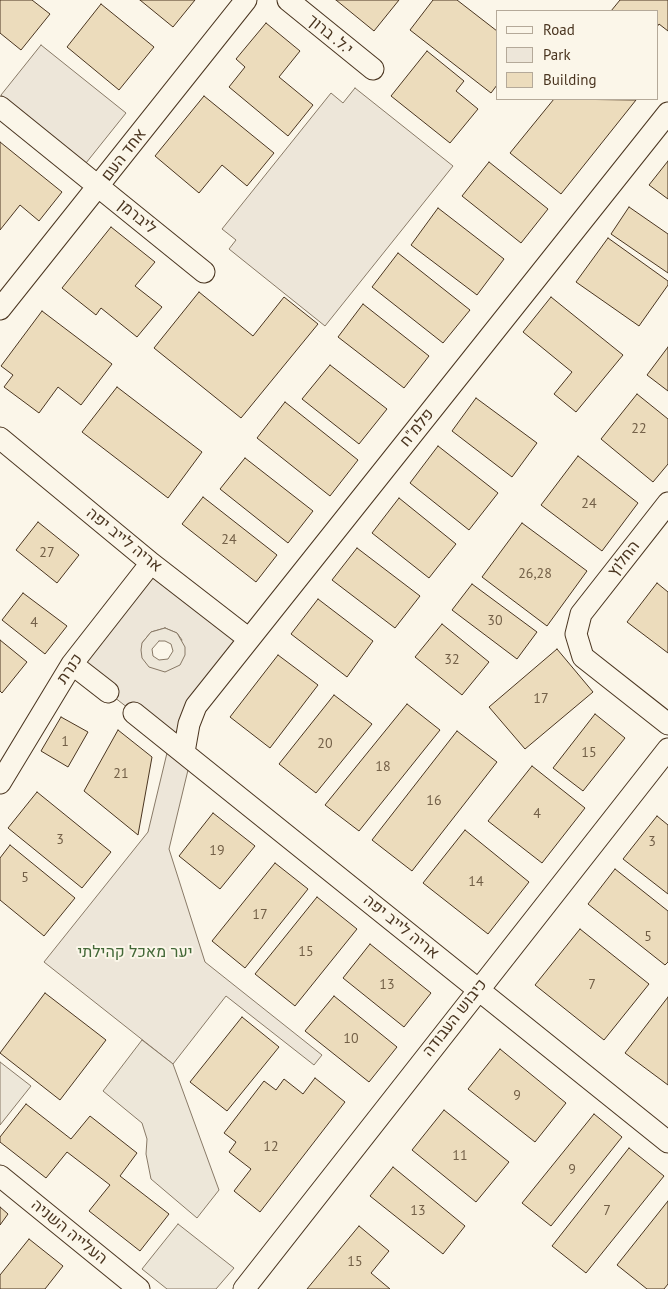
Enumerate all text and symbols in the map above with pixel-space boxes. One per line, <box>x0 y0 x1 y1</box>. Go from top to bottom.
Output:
legend <box>496 10 658 100</box>
street label: י.ל. ברוך <box>303 11 357 59</box>
text: Road <box>543 20 575 39</box>
text: Park <box>543 45 571 64</box>
text: Building <box>543 70 597 89</box>
street label: אחד העם <box>98 125 150 185</box>
street label: ליברמן <box>114 196 160 238</box>
street label: פלמ"ח <box>396 405 438 451</box>
house number: 22 <box>631 421 647 437</box>
house number: 24 <box>581 496 597 512</box>
street label: אריה לייב יפה <box>82 504 166 576</box>
house number: 24 <box>221 532 237 548</box>
street label: החלוץ <box>604 537 644 581</box>
house number: 27 <box>39 545 55 561</box>
house number: 26,28 <box>518 566 552 582</box>
house number: 30 <box>487 613 503 629</box>
house number: 4 <box>30 615 38 631</box>
street label: כנרת <box>53 650 87 688</box>
house number: 32 <box>444 652 460 668</box>
house number: 17 <box>533 691 549 707</box>
house number: 1 <box>61 734 69 750</box>
house number: 20 <box>317 736 333 752</box>
house number: 15 <box>581 745 597 761</box>
house number: 18 <box>375 759 391 775</box>
house number: 21 <box>113 766 129 782</box>
house number: 16 <box>426 793 442 809</box>
house number: 4 <box>533 806 541 822</box>
house number: 3 <box>56 832 64 848</box>
house number: 3 <box>648 834 656 850</box>
house number: 19 <box>209 843 225 859</box>
house number: 5 <box>21 870 29 886</box>
house number: 14 <box>468 874 484 890</box>
street label: אריה לייב יפה <box>359 891 443 963</box>
house number: 17 <box>252 907 268 923</box>
house number: 5 <box>644 929 652 945</box>
park label: יער מאכל קהילתי <box>78 942 192 962</box>
house number: 15 <box>298 944 314 960</box>
street label: כיבוש העבודה <box>419 975 491 1061</box>
house number: 13 <box>379 977 395 993</box>
house number: 7 <box>588 977 596 993</box>
house number: 10 <box>343 1031 359 1047</box>
house number: 9 <box>513 1088 521 1104</box>
house number: 12 <box>263 1139 279 1155</box>
house number: 11 <box>452 1148 468 1164</box>
house number: 9 <box>568 1162 576 1178</box>
street label: העלייה השניה <box>27 1195 111 1269</box>
house number: 13 <box>410 1203 426 1219</box>
house number: 7 <box>603 1203 611 1219</box>
house number: 15 <box>347 1254 363 1270</box>

